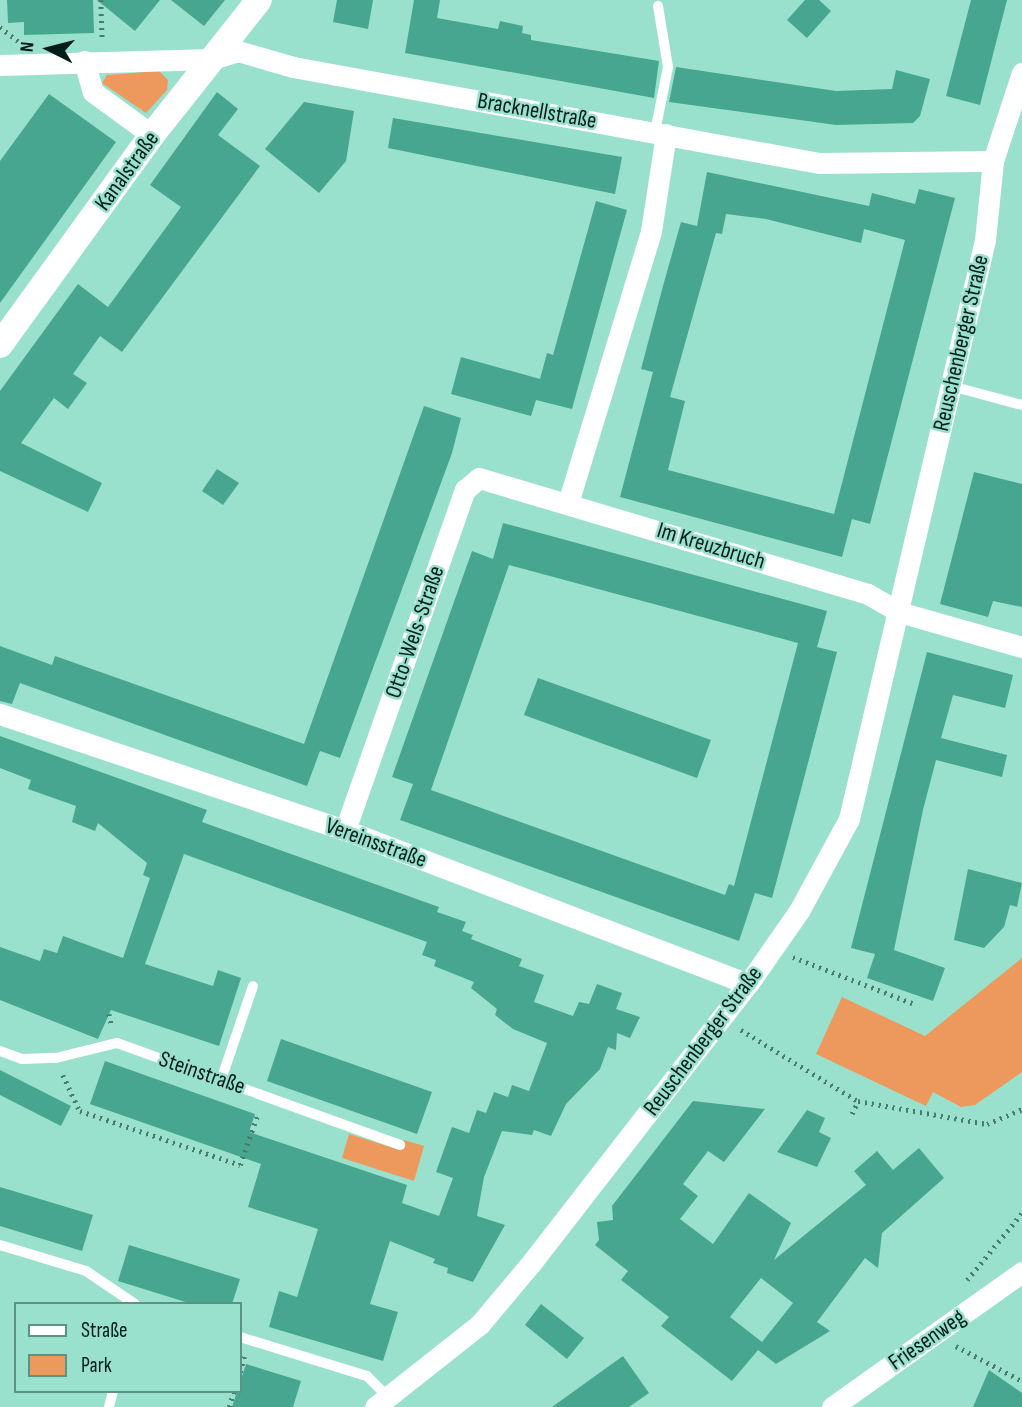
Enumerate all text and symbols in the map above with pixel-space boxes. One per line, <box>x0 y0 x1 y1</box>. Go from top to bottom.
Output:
north arrow <box>14 14 84 84</box>
text: N <box>16 41 40 53</box>
street label: Bracknellstraße <box>475 87 599 135</box>
street label: Kanalstraße <box>89 126 165 216</box>
street label: Reuschenberger Straße <box>927 252 995 434</box>
street label: Im Kreuzbruch <box>654 517 768 575</box>
street label: Otto-Wels-Straße <box>379 562 451 702</box>
street label: Vereinsstraße <box>322 812 430 874</box>
street label: Reuschenberger Straße <box>638 961 768 1121</box>
street label: Steinstraße <box>155 1045 249 1101</box>
legend <box>14 1302 242 1393</box>
street label: Friesenweg <box>883 1304 971 1376</box>
text: Straße <box>81 1318 127 1343</box>
text: Park <box>81 1353 112 1378</box>

